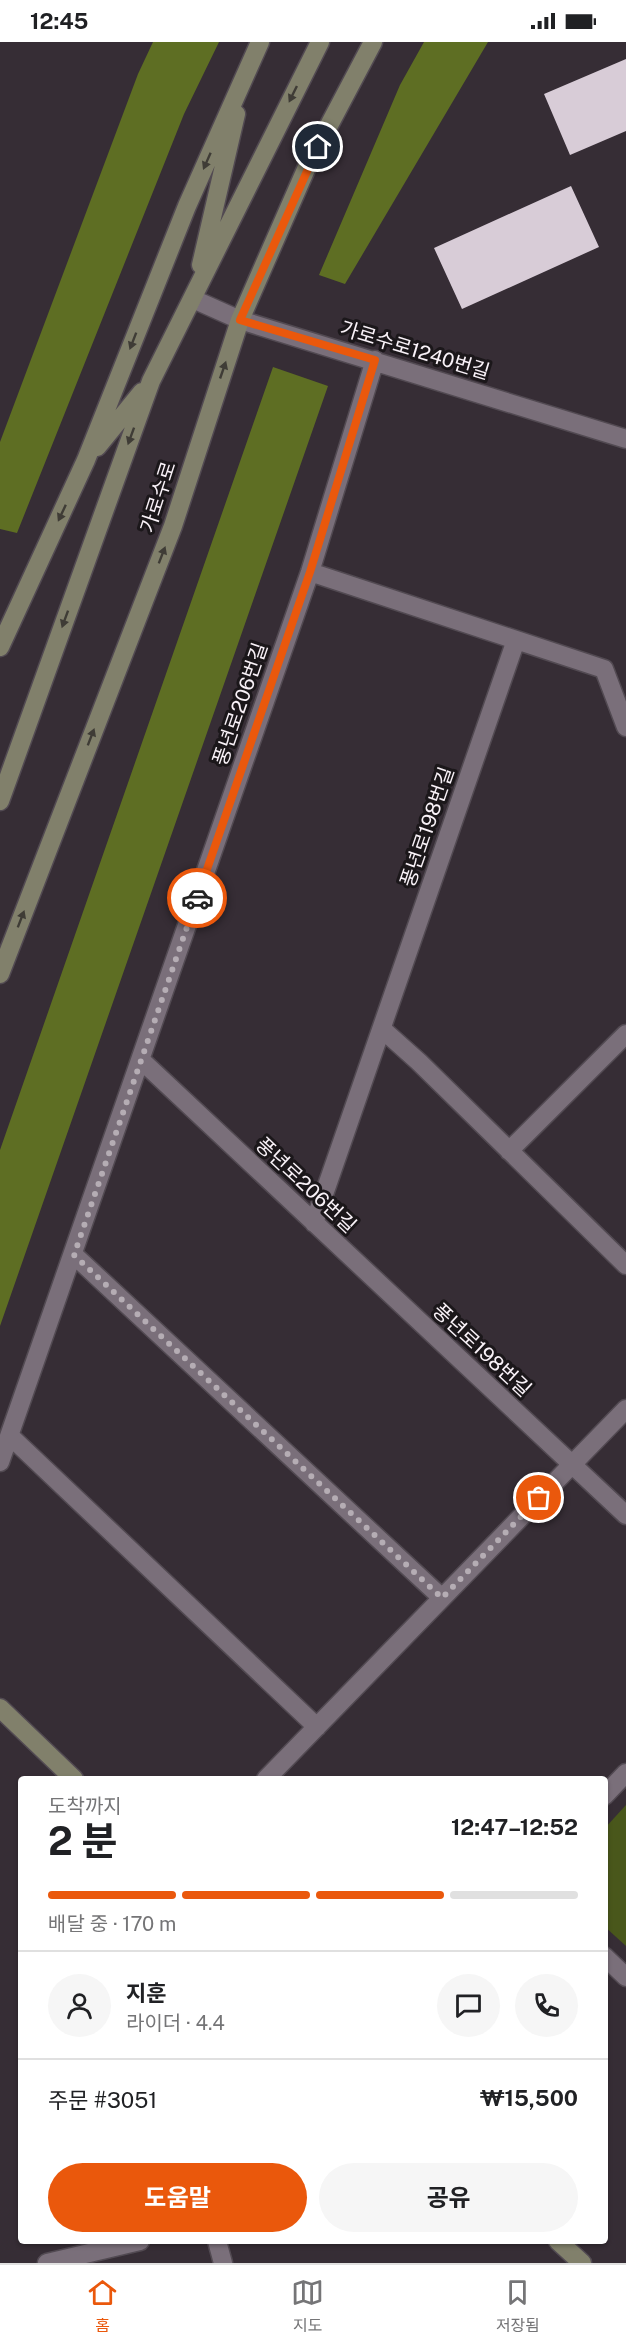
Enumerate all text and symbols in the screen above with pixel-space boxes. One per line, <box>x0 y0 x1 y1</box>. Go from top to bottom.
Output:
text: 12:45 <box>30 8 88 34</box>
one-way arrow <box>288 85 298 102</box>
pin <box>292 121 343 172</box>
icon: home <box>301 130 334 163</box>
one-way arrow <box>202 153 212 171</box>
street label: 가로수로1240번길 <box>337 316 493 384</box>
one-way arrow <box>127 333 137 351</box>
one-way arrow <box>219 361 228 379</box>
one-way arrow <box>126 427 136 445</box>
street label: 가로수로 <box>135 458 181 536</box>
one-way arrow <box>57 505 66 522</box>
one-way arrow <box>157 546 167 564</box>
one-way arrow <box>60 610 70 628</box>
street label: 풍년로206번길 <box>208 639 272 769</box>
one-way arrow <box>87 728 97 746</box>
street label: 풍년로198번길 <box>395 764 459 890</box>
courier <box>167 868 227 928</box>
icon: car <box>181 882 214 915</box>
one-way arrow <box>17 910 26 928</box>
street label: 풍년로206번길 <box>251 1132 361 1238</box>
street label: 풍년로198번길 <box>428 1298 536 1402</box>
pin <box>513 1472 564 1523</box>
icon: bag <box>522 1481 555 1514</box>
text: 도착까지 <box>48 1794 122 1818</box>
text: 12:47–12:52 <box>451 1814 578 1840</box>
text: 2 분 <box>48 1818 117 1864</box>
text: 배달 중 · 170 m <box>48 1912 176 1936</box>
button: person <box>48 1974 111 2037</box>
button: chat <box>437 1974 500 2037</box>
button: phone <box>515 1974 578 2037</box>
text: 지훈 <box>126 1980 166 2006</box>
text: 라이더 · 4.4 <box>126 2011 225 2035</box>
text: ₩15,500 <box>480 2085 578 2111</box>
text: 주문 #3051 <box>48 2087 157 2113</box>
button: 도움말 <box>48 2163 307 2232</box>
button: 공유 <box>319 2163 578 2232</box>
tab: 홈 <box>86 2276 119 2336</box>
tab: 지도 <box>291 2276 324 2336</box>
tab: 저장됨 <box>496 2276 540 2336</box>

